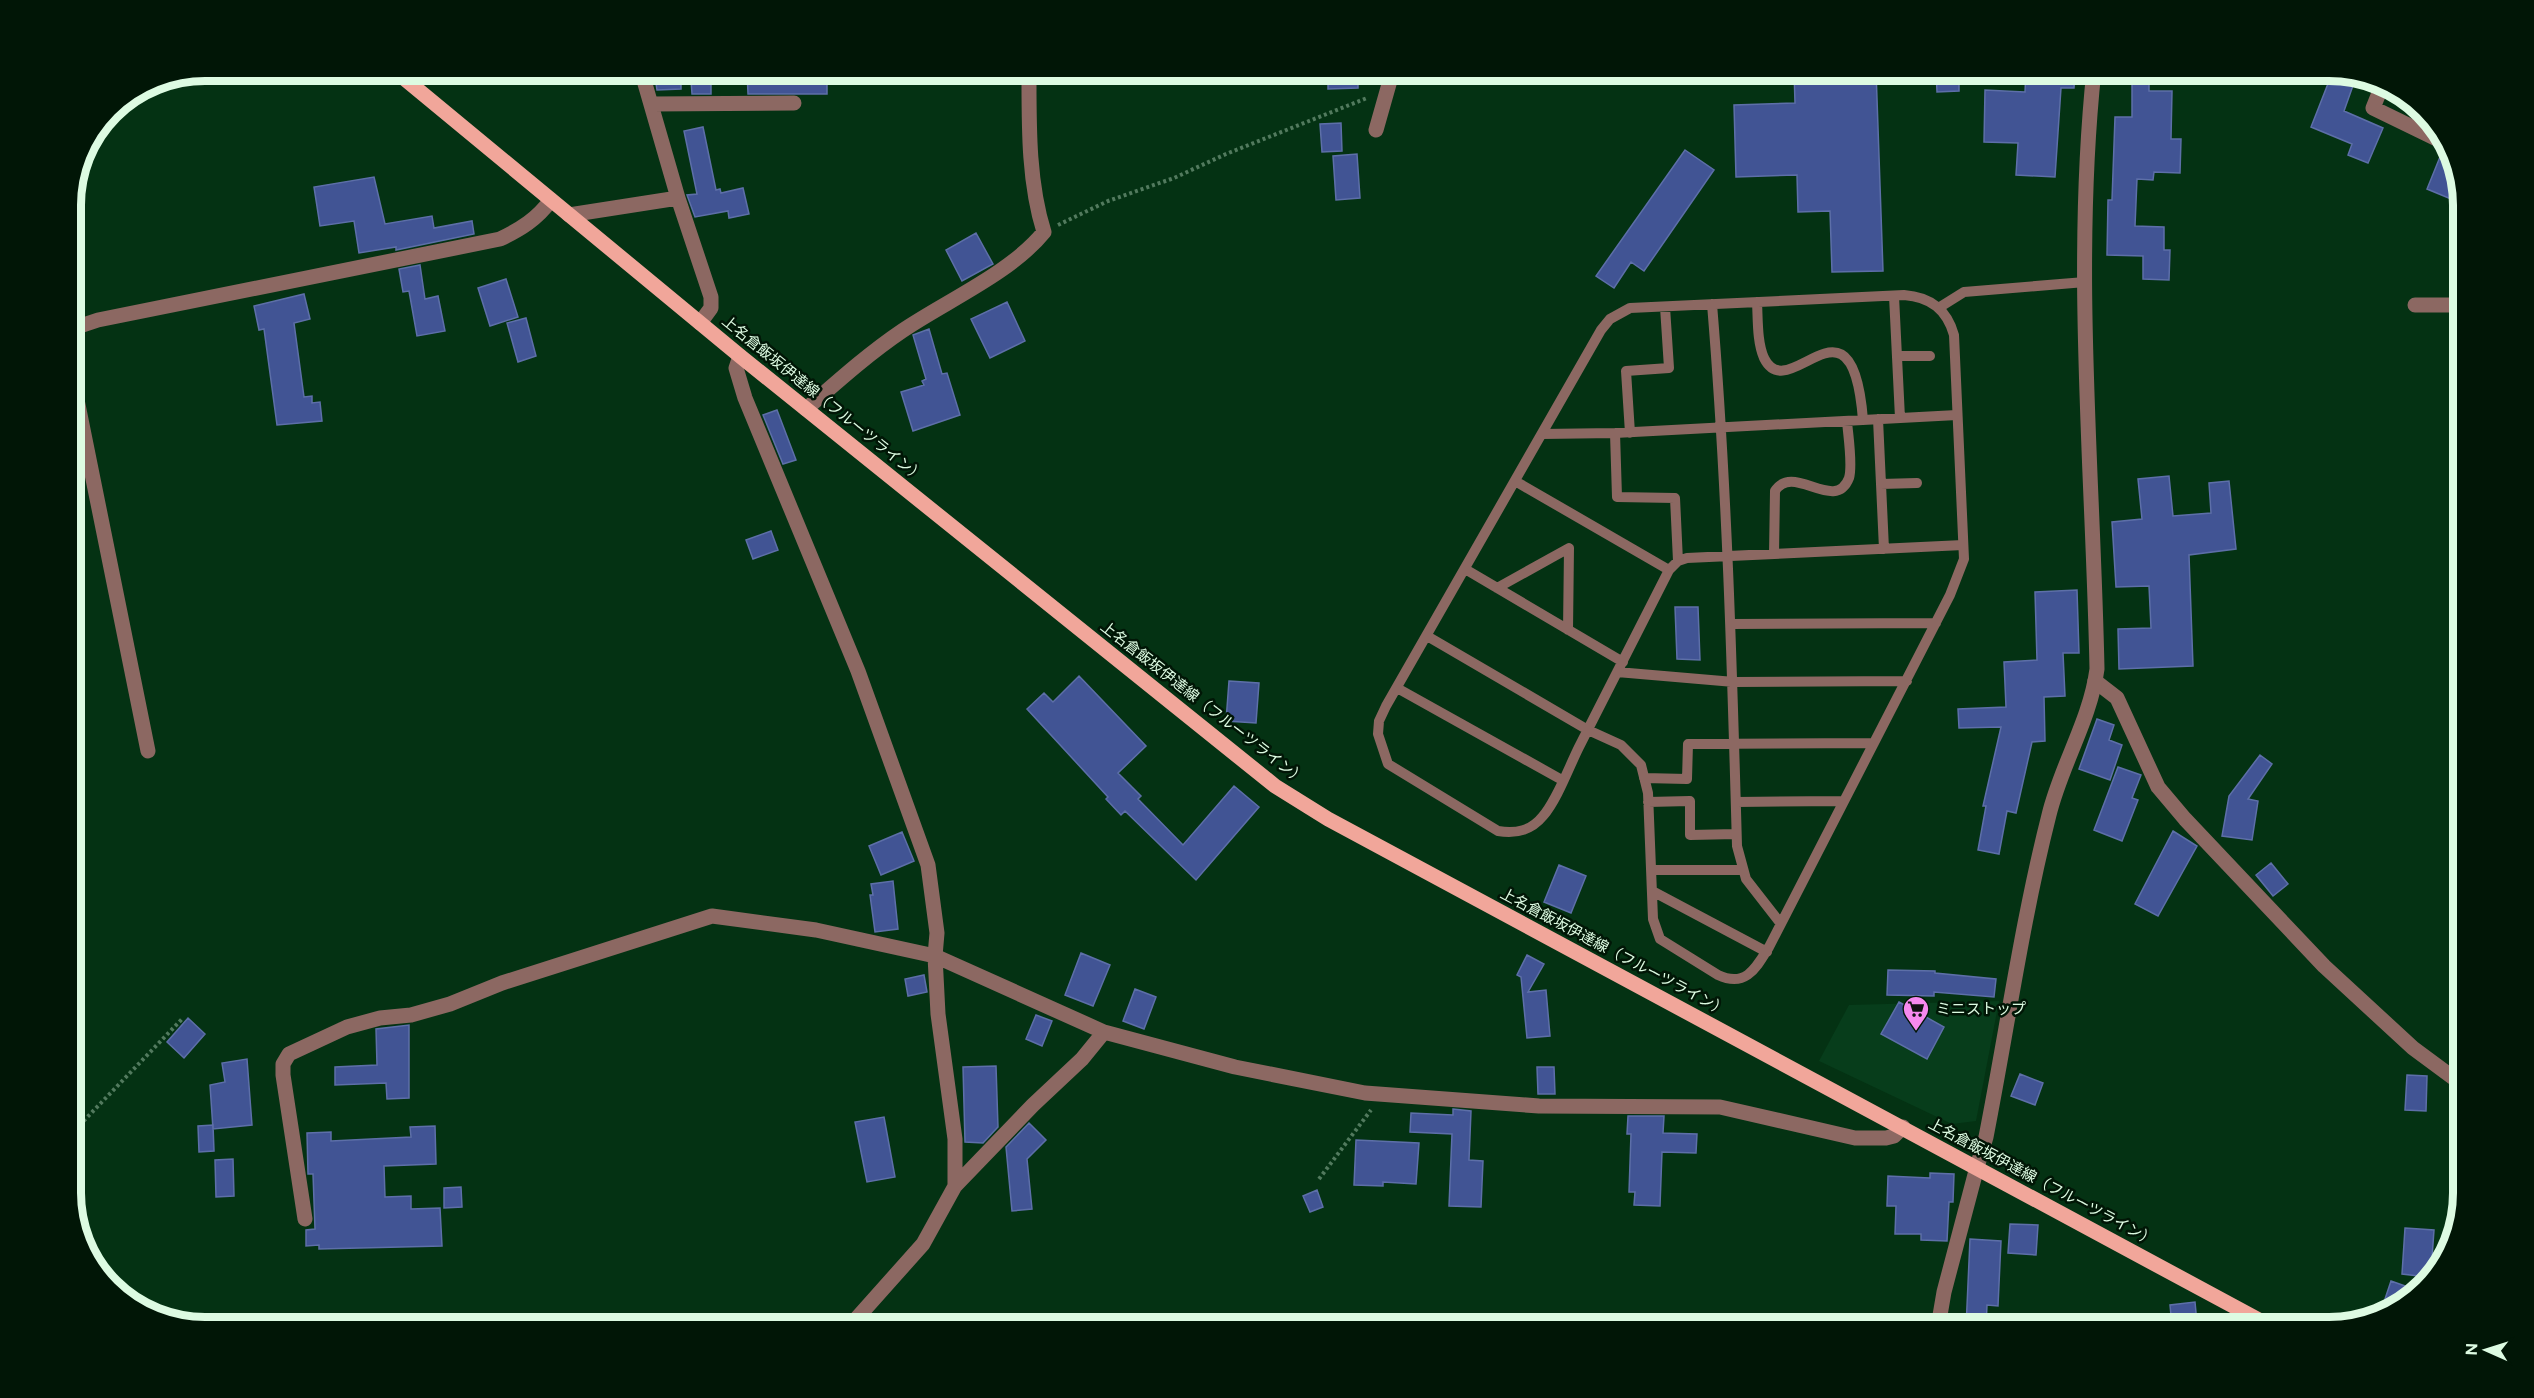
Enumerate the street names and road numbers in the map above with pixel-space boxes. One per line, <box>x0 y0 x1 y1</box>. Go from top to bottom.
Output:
street label: 上名倉飯坂伊達線（フルーツライン） <box>718 312 928 486</box>
street label: 上名倉飯坂伊達線（フルーツライン） <box>1097 618 1309 788</box>
street label: 上名倉飯坂伊達線（フルーツライン） <box>1497 884 1731 1020</box>
street label: 上名倉飯坂伊達線（フルーツライン） <box>1925 1114 2159 1250</box>

